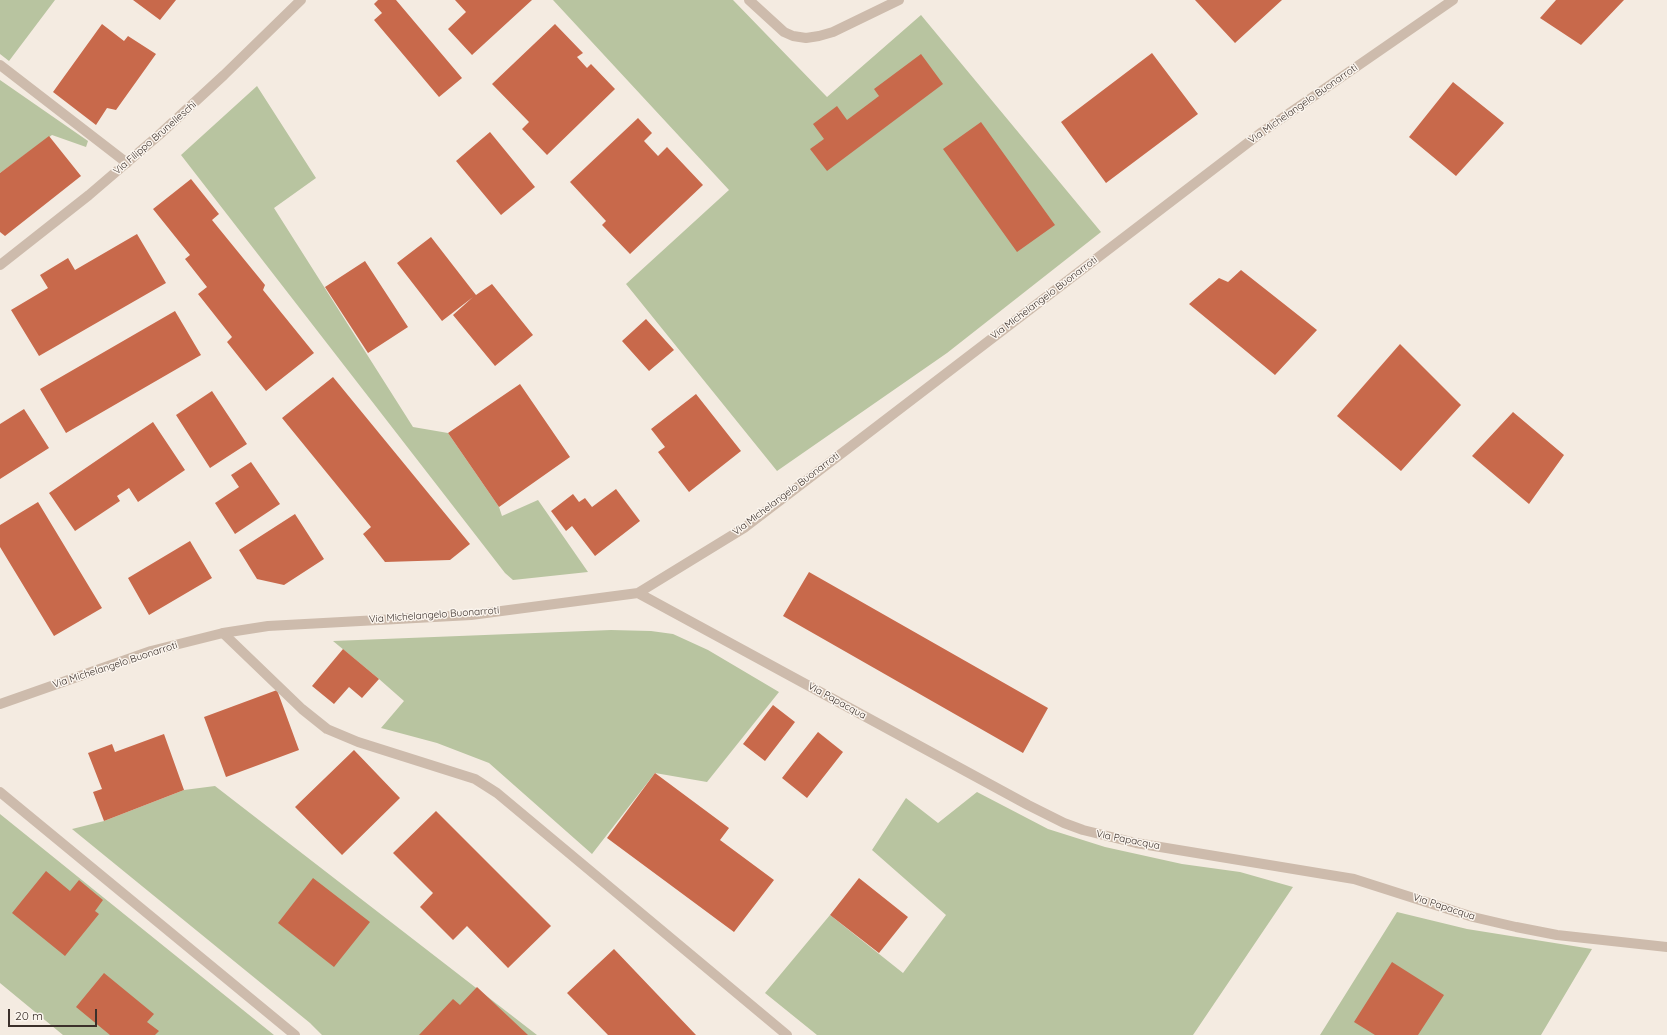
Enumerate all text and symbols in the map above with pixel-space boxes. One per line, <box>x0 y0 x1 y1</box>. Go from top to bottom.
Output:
street label: Via Michelangelo Buonarroti <box>1246 62 1360 146</box>
street label: Via Filippo Brunelleschi <box>111 99 199 177</box>
street label: Via Michelangelo Buonarroti <box>988 254 1100 342</box>
street label: Via Michelangelo Buonarroti <box>730 450 842 538</box>
street label: Via Michelangelo Buonarroti <box>369 604 499 626</box>
street label: Via Michelangelo Buonarroti <box>51 639 179 691</box>
street label: Via Papacqua <box>806 680 868 722</box>
street label: Via Papacqua <box>1095 828 1161 852</box>
street label: Via Papacqua <box>1411 891 1477 923</box>
scale bar <box>10 1001 99 1027</box>
text: 20 m <box>15 1008 43 1023</box>

